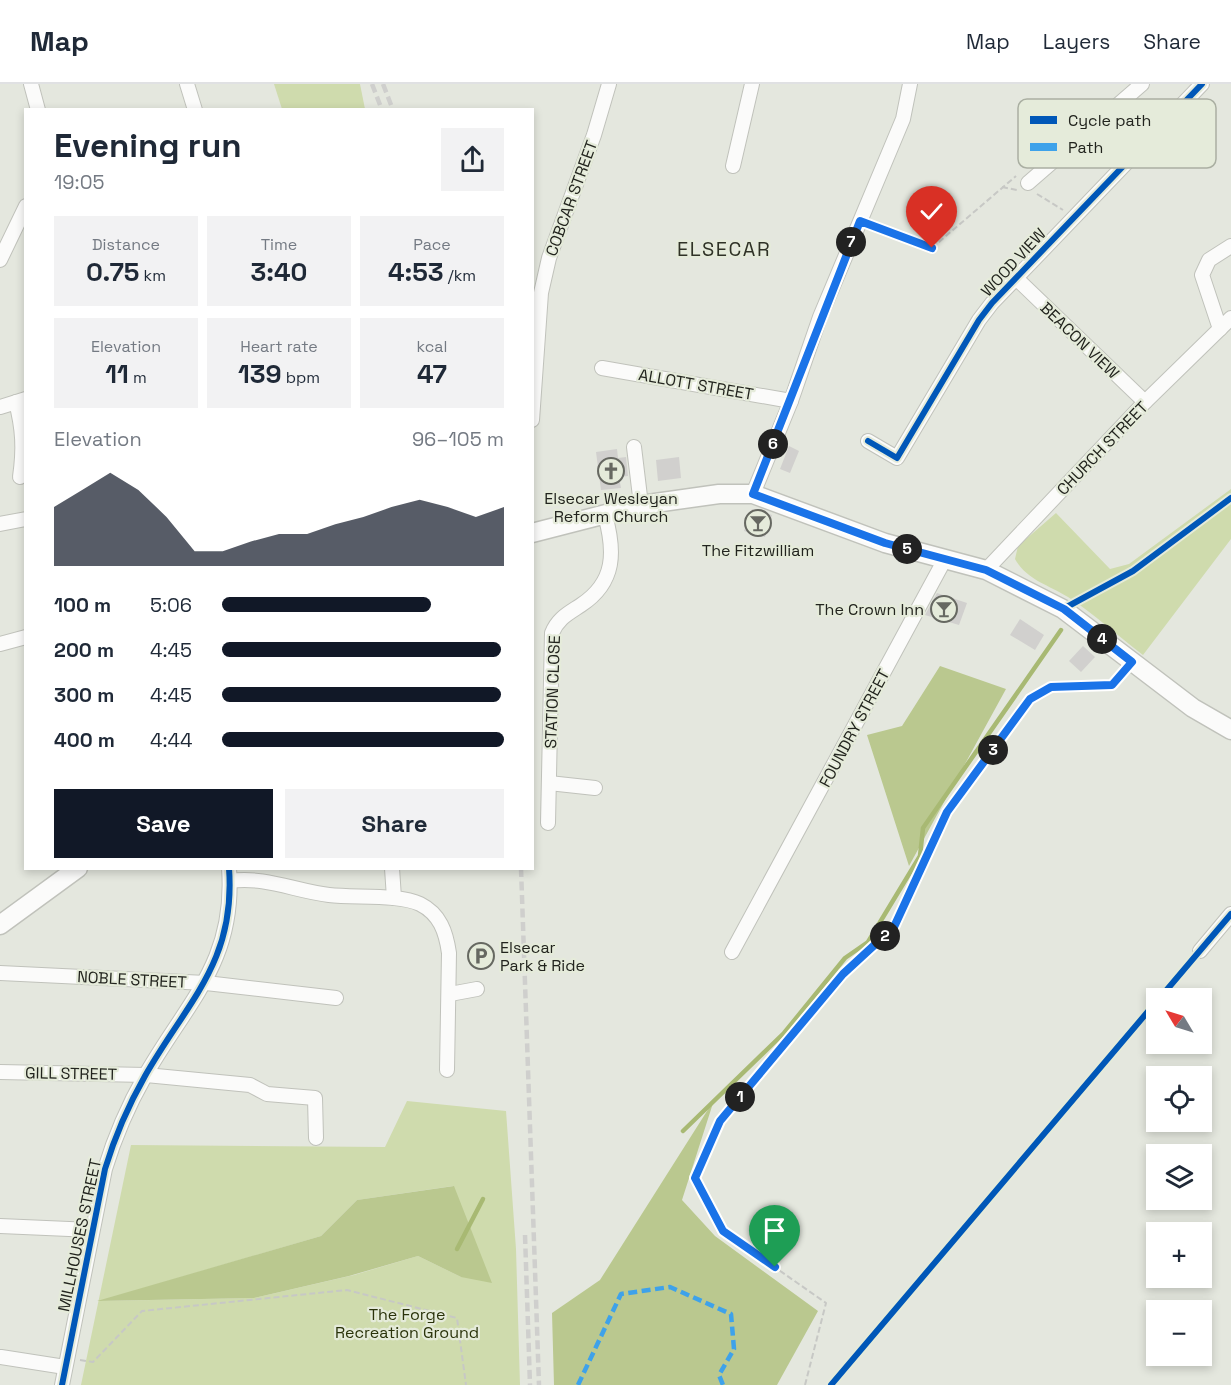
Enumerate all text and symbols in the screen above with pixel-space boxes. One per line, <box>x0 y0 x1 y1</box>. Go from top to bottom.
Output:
text: Map <box>30 23 89 59</box>
text: Map <box>966 28 1010 55</box>
text: Layers <box>1043 28 1110 55</box>
text: Share <box>1143 28 1201 55</box>
legend <box>1018 99 1216 168</box>
text: Cycle path <box>1068 110 1151 131</box>
text: Evening run <box>54 125 242 167</box>
button: share <box>441 128 504 191</box>
street label: COBCAR STREET <box>541 137 602 259</box>
text: Path <box>1068 137 1103 158</box>
text: 19:05 <box>54 169 104 195</box>
pin <box>906 186 957 248</box>
icon: check <box>915 195 948 228</box>
street label: WOOD VIEW <box>976 224 1050 301</box>
pin: 7 <box>836 227 866 257</box>
text: 7 <box>847 231 855 252</box>
text: Distance <box>92 234 160 255</box>
text: Time <box>261 234 297 255</box>
text: Pace <box>413 234 451 255</box>
district label: ELSECAR <box>677 236 771 262</box>
text: 0.75 <box>86 255 139 289</box>
text: 3:40 <box>251 255 307 289</box>
text: 4:53 <box>388 255 444 289</box>
text: km <box>139 265 166 286</box>
text: /km <box>444 265 476 286</box>
street label: BEACON VIEW <box>1036 297 1124 383</box>
text: Elevation <box>91 336 161 357</box>
text: Heart rate <box>240 336 318 357</box>
text: kcal <box>417 336 447 357</box>
text: 11 <box>105 357 129 391</box>
text: 139 <box>238 357 282 391</box>
text: 47 <box>417 357 447 391</box>
street label: ALLOTT STREET <box>637 364 755 405</box>
text: m <box>129 367 147 388</box>
text: bpm <box>282 367 320 388</box>
street label: CHURCH STREET <box>1052 397 1153 500</box>
text: Elevation <box>54 426 142 452</box>
text: 96–105 m <box>412 426 504 452</box>
pin: 6 <box>758 429 788 459</box>
text: 6 <box>768 433 778 454</box>
church icon: Elsecar Wesleyan Reform Church <box>596 456 626 486</box>
place label: Elsecar Wesleyan Reform Church <box>544 488 678 527</box>
bar icon: The Fitzwilliam <box>743 508 773 538</box>
pin: 5 <box>892 534 922 564</box>
text: 5 <box>902 538 912 559</box>
place label: The Fitzwilliam <box>702 540 814 561</box>
text: 100 m <box>54 592 111 618</box>
text: 5:06 <box>150 592 192 618</box>
bar icon: The Crown Inn <box>929 594 959 624</box>
place label: The Crown Inn <box>815 599 924 620</box>
pin: 4 <box>1087 624 1117 654</box>
text: 4 <box>1097 628 1107 649</box>
street label: STATION CLOSE <box>540 635 565 749</box>
text: 200 m <box>54 637 114 663</box>
text: 4:45 <box>150 637 192 663</box>
street label: FOUNDRY STREET <box>814 666 894 791</box>
text: 300 m <box>54 682 114 708</box>
text: 4:45 <box>150 682 192 708</box>
text: 400 m <box>54 727 115 753</box>
text: 4:44 <box>150 727 193 753</box>
pin: 3 <box>978 735 1008 765</box>
text: 3 <box>988 739 998 760</box>
button: Save <box>54 789 273 858</box>
button: Share <box>285 789 504 858</box>
pin: 2 <box>870 921 900 951</box>
text: 2 <box>880 925 890 946</box>
place label: Elsecar Park & Ride <box>500 937 585 976</box>
parking icon: Elsecar Park & Ride <box>466 941 496 971</box>
street label: NOBLE STREET <box>77 966 187 993</box>
north arrow <box>1146 988 1212 1054</box>
map controls <box>1146 988 1212 1366</box>
street label: GILL STREET <box>25 1062 117 1085</box>
button: locate <box>1146 1066 1212 1132</box>
pin: 1 <box>725 1082 755 1112</box>
text: 1 <box>736 1086 744 1107</box>
button: layers <box>1146 1144 1212 1210</box>
street label: MILLHOUSES STREET <box>53 1157 106 1314</box>
pin <box>749 1205 800 1267</box>
icon: arrive <box>758 1214 791 1247</box>
button: + <box>1146 1222 1212 1288</box>
button: − <box>1146 1300 1212 1366</box>
park label: The Forge Recreation Ground <box>335 1304 479 1343</box>

